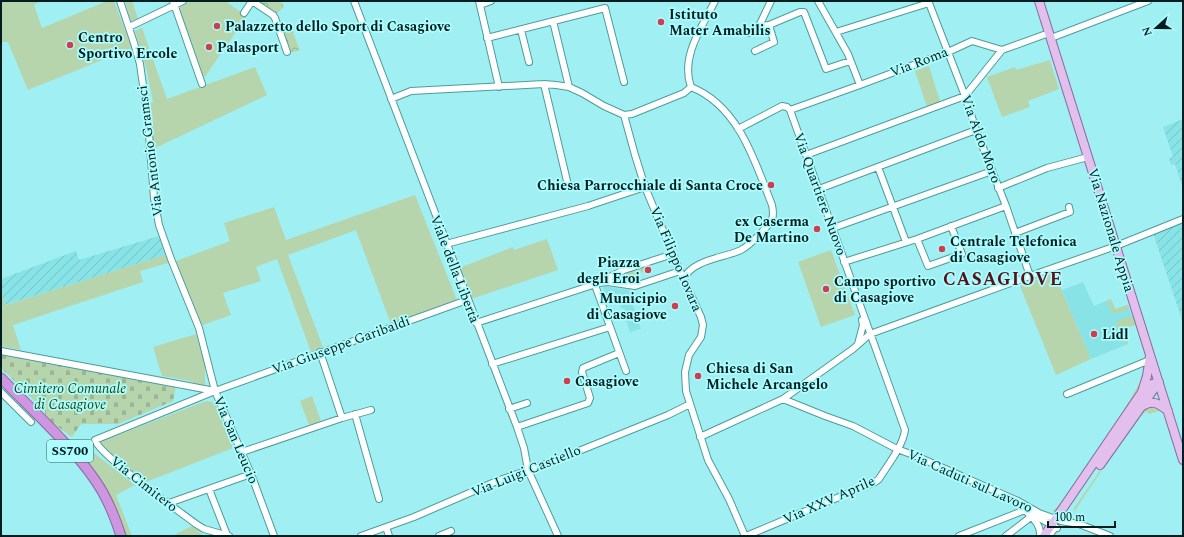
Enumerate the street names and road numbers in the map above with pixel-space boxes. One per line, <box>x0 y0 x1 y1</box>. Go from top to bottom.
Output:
street label: Via Roma <box>887 41 951 83</box>
street label: Via Antonio Gramsci <box>132 84 168 218</box>
street label: Via Aldo Moro <box>955 92 1007 186</box>
street label: Via Quartiere Nuovo <box>788 130 852 258</box>
street label: Via Nazionale Appia <box>1082 166 1140 295</box>
street label: Via Filippo Iovara <box>644 203 708 315</box>
street label: Viale della Libertà <box>425 212 485 326</box>
street label: Via Giuseppe Garibaldi <box>269 310 413 380</box>
street label: Via San Leucio <box>208 393 264 487</box>
street label: Via Luigi Castiello <box>468 439 584 503</box>
road number: SS700 <box>47 440 93 462</box>
street label: Via Caduti sul Lavoro <box>904 444 1036 518</box>
street label: Via Cimitero <box>106 451 182 517</box>
street label: Via XXV Aprile <box>780 470 878 530</box>

